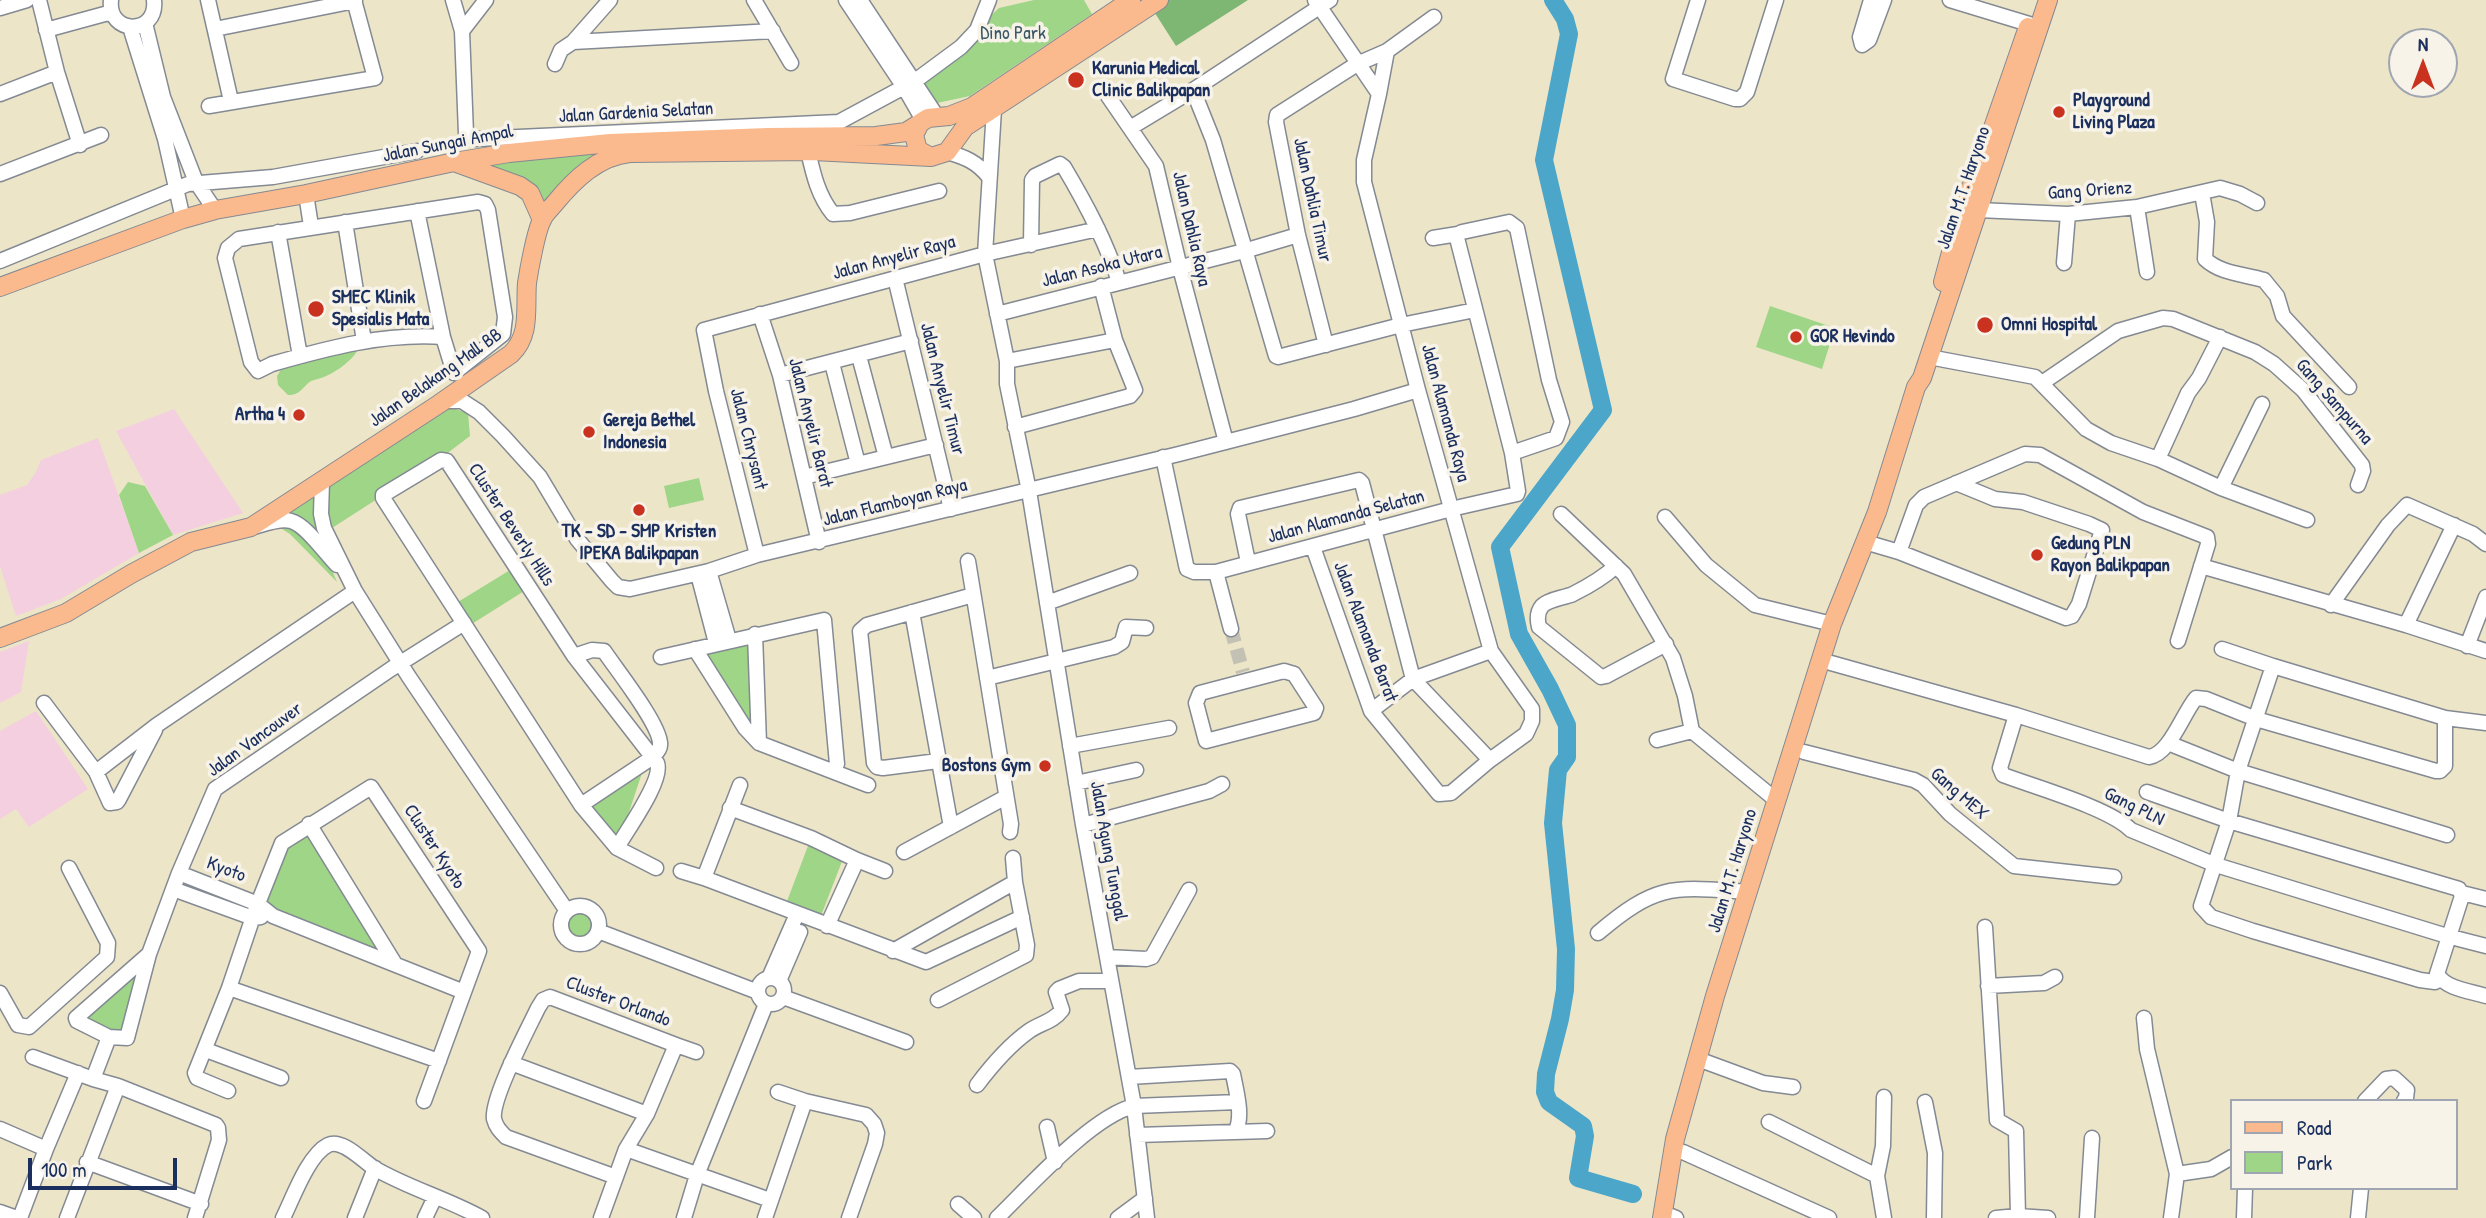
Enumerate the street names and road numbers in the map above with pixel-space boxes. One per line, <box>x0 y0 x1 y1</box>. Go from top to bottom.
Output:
street label: Jalan Gardenia Selatan <box>558 98 714 128</box>
street label: Jalan Sungai Ampal <box>381 120 515 168</box>
street label: Jalan M.T. Haryono <box>1932 124 1996 252</box>
street label: Jalan Dahlia Timur <box>1288 136 1336 264</box>
street label: Jalan Dahlia Raya <box>1167 169 1215 289</box>
street label: Gang Orienz <box>2047 177 2133 205</box>
street label: Jalan Anyelir Raya <box>830 231 958 285</box>
street label: Jalan Asoka Utara <box>1040 241 1164 293</box>
street label: Jalan Anyelir Timur <box>915 321 969 457</box>
street label: Jalan Belakang Mall BB <box>365 324 507 432</box>
street label: Jalan Alamanda Raya <box>1416 342 1474 484</box>
street label: Gang Sampurna <box>2291 354 2377 450</box>
street label: Jalan Anyelir Barat <box>783 356 837 490</box>
street label: Jalan Chrysant <box>724 386 772 492</box>
street label: Cluster Beverly Hills <box>463 459 559 591</box>
street label: Jalan Flamboyan Raya <box>820 474 970 532</box>
street label: Jalan Alamanda Selatan <box>1265 485 1427 549</box>
street label: Jalan Alamanda Barat <box>1328 559 1402 705</box>
street label: Jalan Vancouver <box>203 698 307 782</box>
street label: Gang MEX <box>1925 763 1993 825</box>
street label: Jalan Agung Tunggal <box>1085 780 1131 922</box>
street label: Gang PLN <box>2100 783 2168 831</box>
street label: Cluster Kyoto <box>398 801 470 893</box>
street label: Jalan M.T. Haryono <box>1703 806 1763 936</box>
street label: Kyoto <box>203 852 249 888</box>
street label: Cluster Orlando <box>562 972 674 1032</box>

